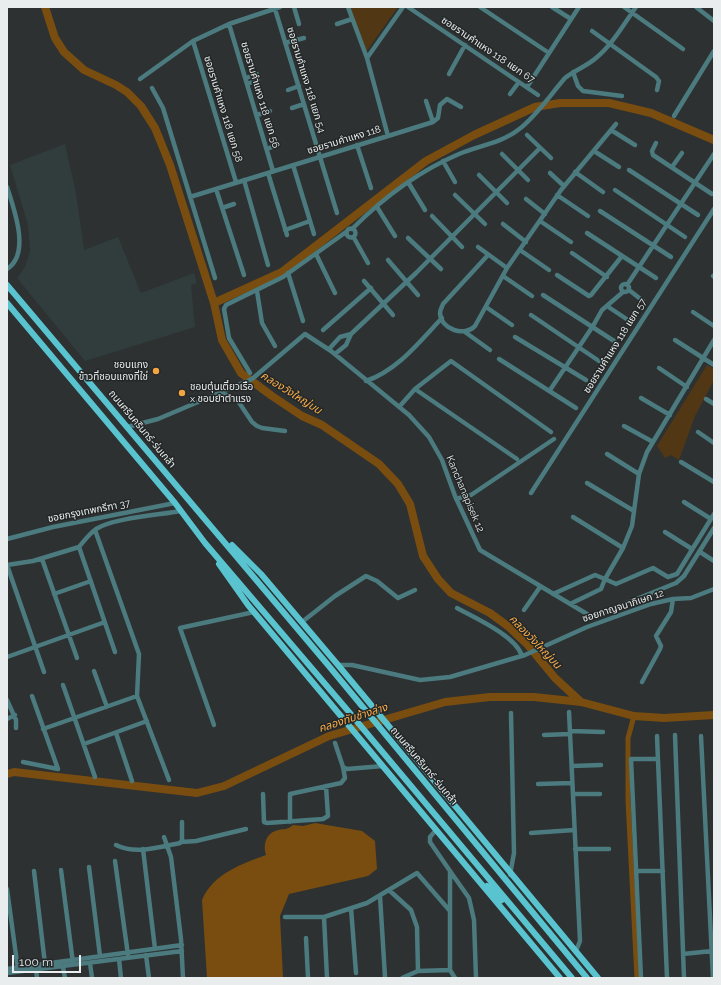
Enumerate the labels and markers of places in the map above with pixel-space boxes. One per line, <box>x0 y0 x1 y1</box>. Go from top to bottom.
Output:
place label: ชอบแกง ข้าวที่ชอบแกงที่ใช่ <box>79 359 148 382</box>
marker: ชอบแกง ข้าวที่ชอบแกงที่ใช่ <box>151 366 161 376</box>
place label: ชอบตุ๋นเตี๋ยวเรือ x ชอบยำตำแรง <box>190 381 253 404</box>
marker: ชอบตุ๋นเตี๋ยวเรือ x ชอบยำตำแรง <box>177 388 187 398</box>

